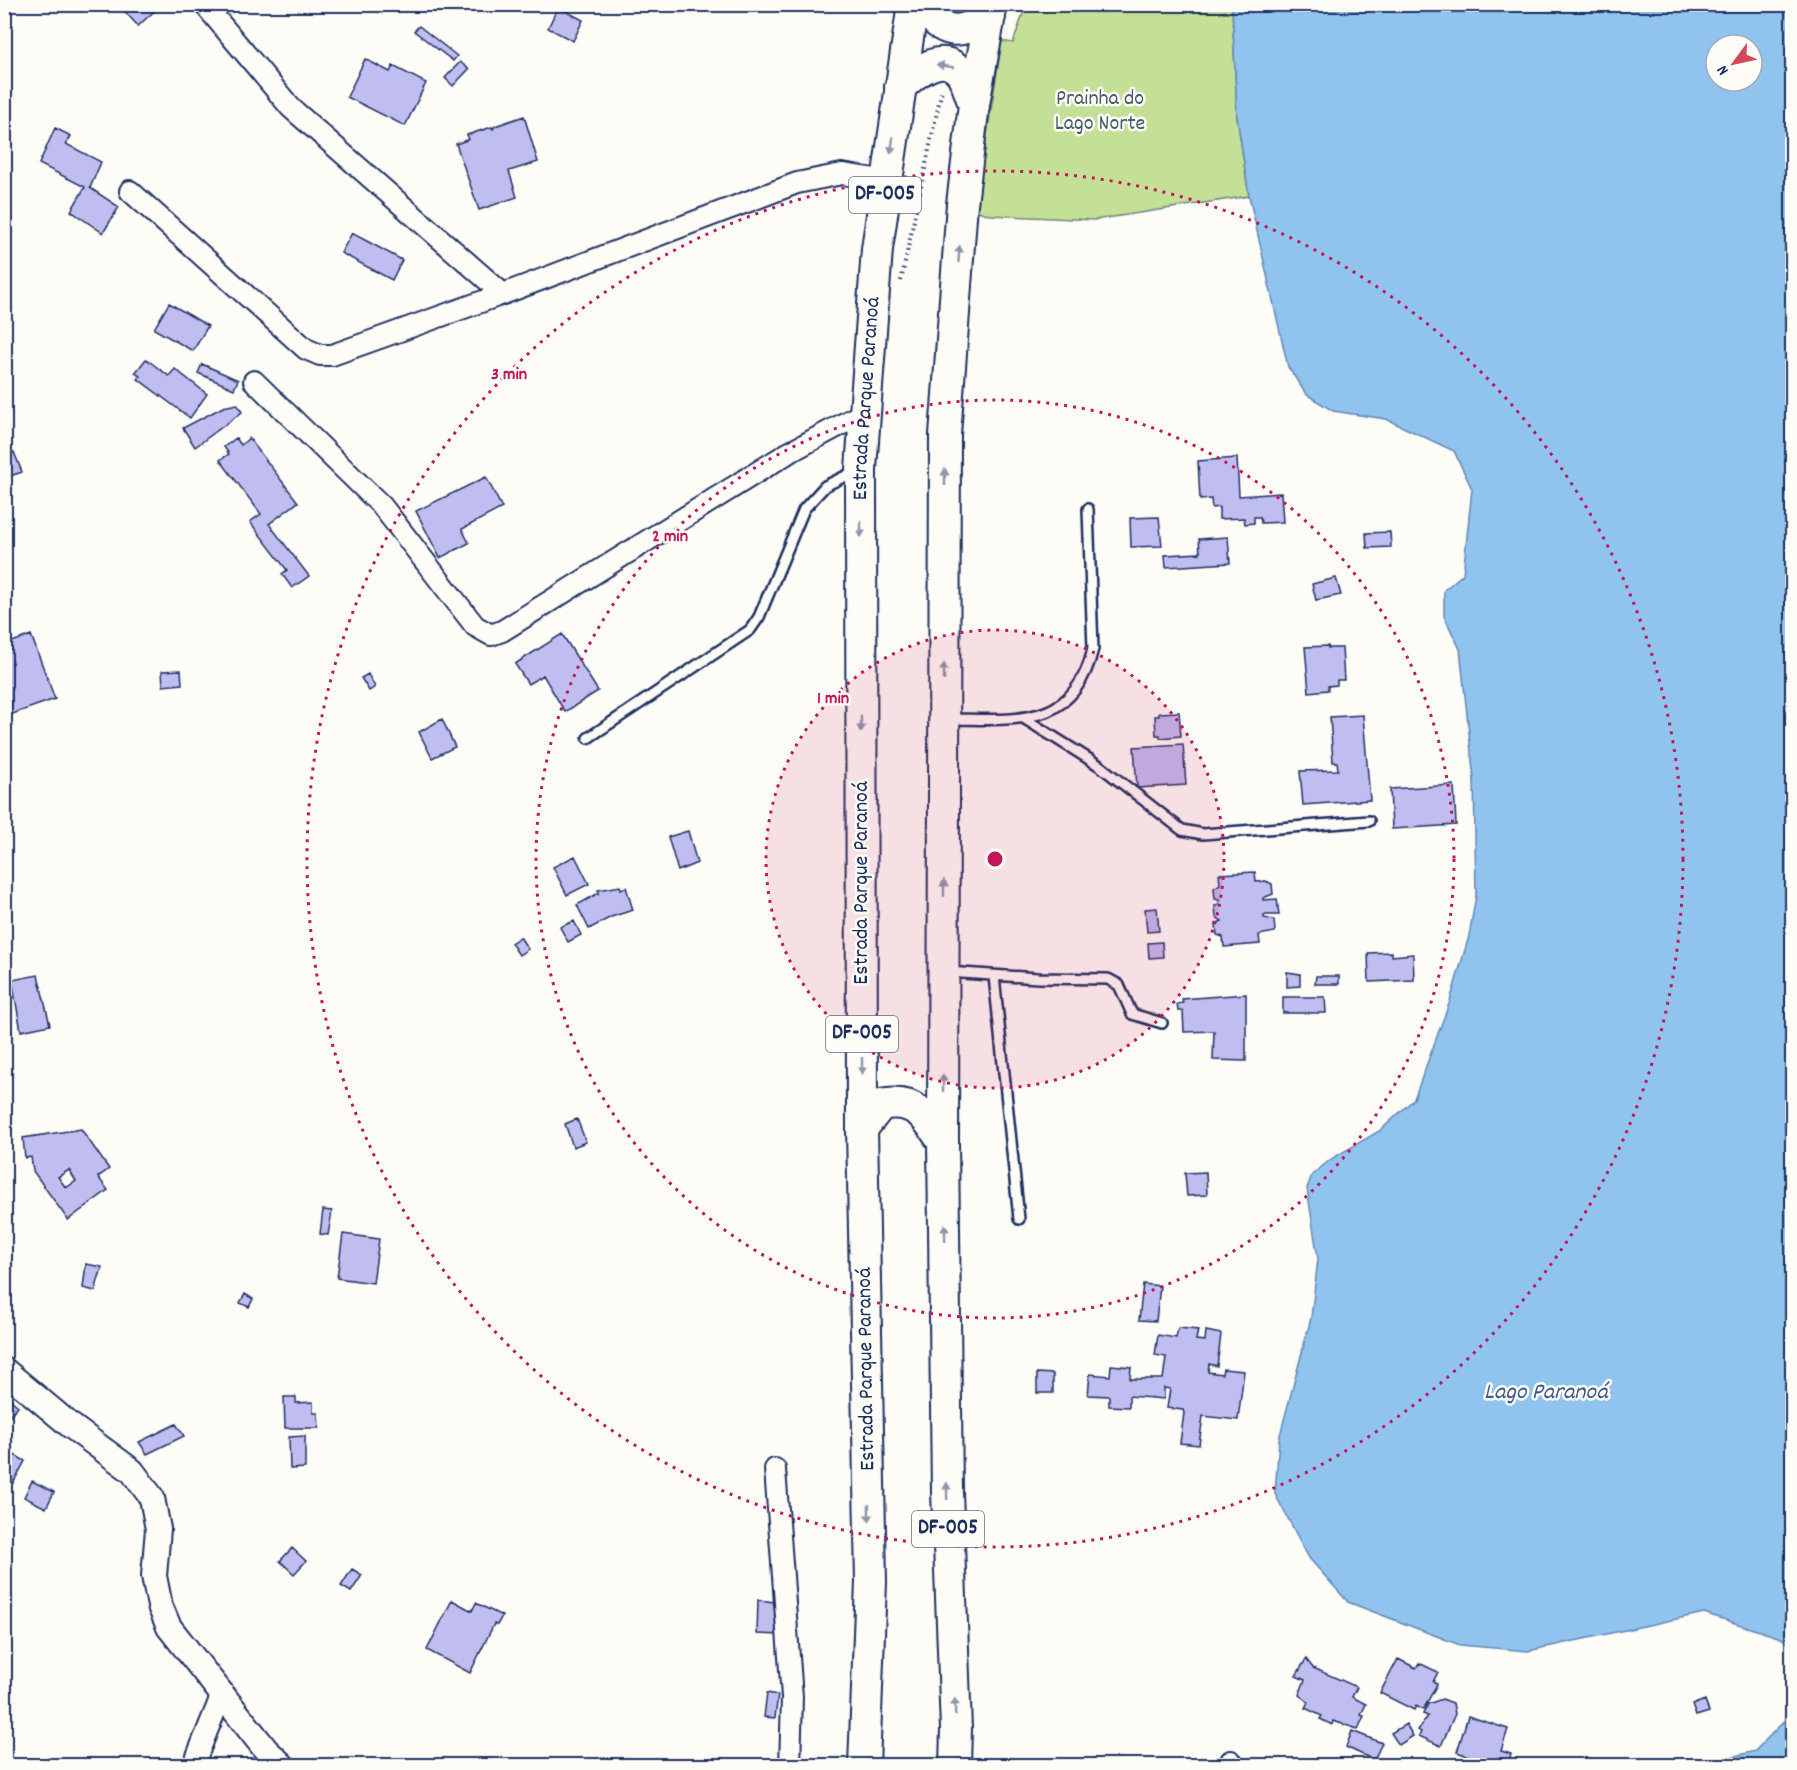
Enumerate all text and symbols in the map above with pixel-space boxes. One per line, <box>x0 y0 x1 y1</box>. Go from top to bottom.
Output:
north arrow <box>1704 33 1764 93</box>
text: N <box>1712 60 1735 79</box>
one-way arrow <box>935 61 954 70</box>
park label: Prainha do Lago Norte <box>1055 84 1145 140</box>
one-way arrow <box>888 136 897 155</box>
road number: DF-005 <box>849 177 921 213</box>
one-way arrow <box>954 244 963 263</box>
street label: Estrada Parque Paranoá <box>845 296 889 500</box>
text: 3 min <box>491 363 527 388</box>
one-way arrow <box>940 468 950 487</box>
one-way arrow <box>856 519 866 538</box>
text: 2 min <box>652 525 688 550</box>
one-way arrow <box>939 663 949 682</box>
text: 1 min <box>817 687 849 712</box>
one-way arrow <box>856 714 866 733</box>
street label: Estrada Parque Paranoá <box>847 781 878 985</box>
centre of rings <box>985 849 1005 869</box>
one-way arrow <box>939 879 949 898</box>
road number: DF-005 <box>826 1016 898 1052</box>
one-way arrow <box>857 1056 867 1075</box>
one-way arrow <box>938 1074 948 1093</box>
one-way arrow <box>940 1223 950 1242</box>
street label: Estrada Parque Paranoá <box>850 1267 884 1471</box>
water label: Lago Paranoá <box>1484 1376 1610 1410</box>
one-way arrow <box>942 1482 952 1501</box>
one-way arrow <box>865 1503 874 1522</box>
road number: DF-005 <box>912 1511 984 1547</box>
one-way arrow <box>951 1698 960 1717</box>

